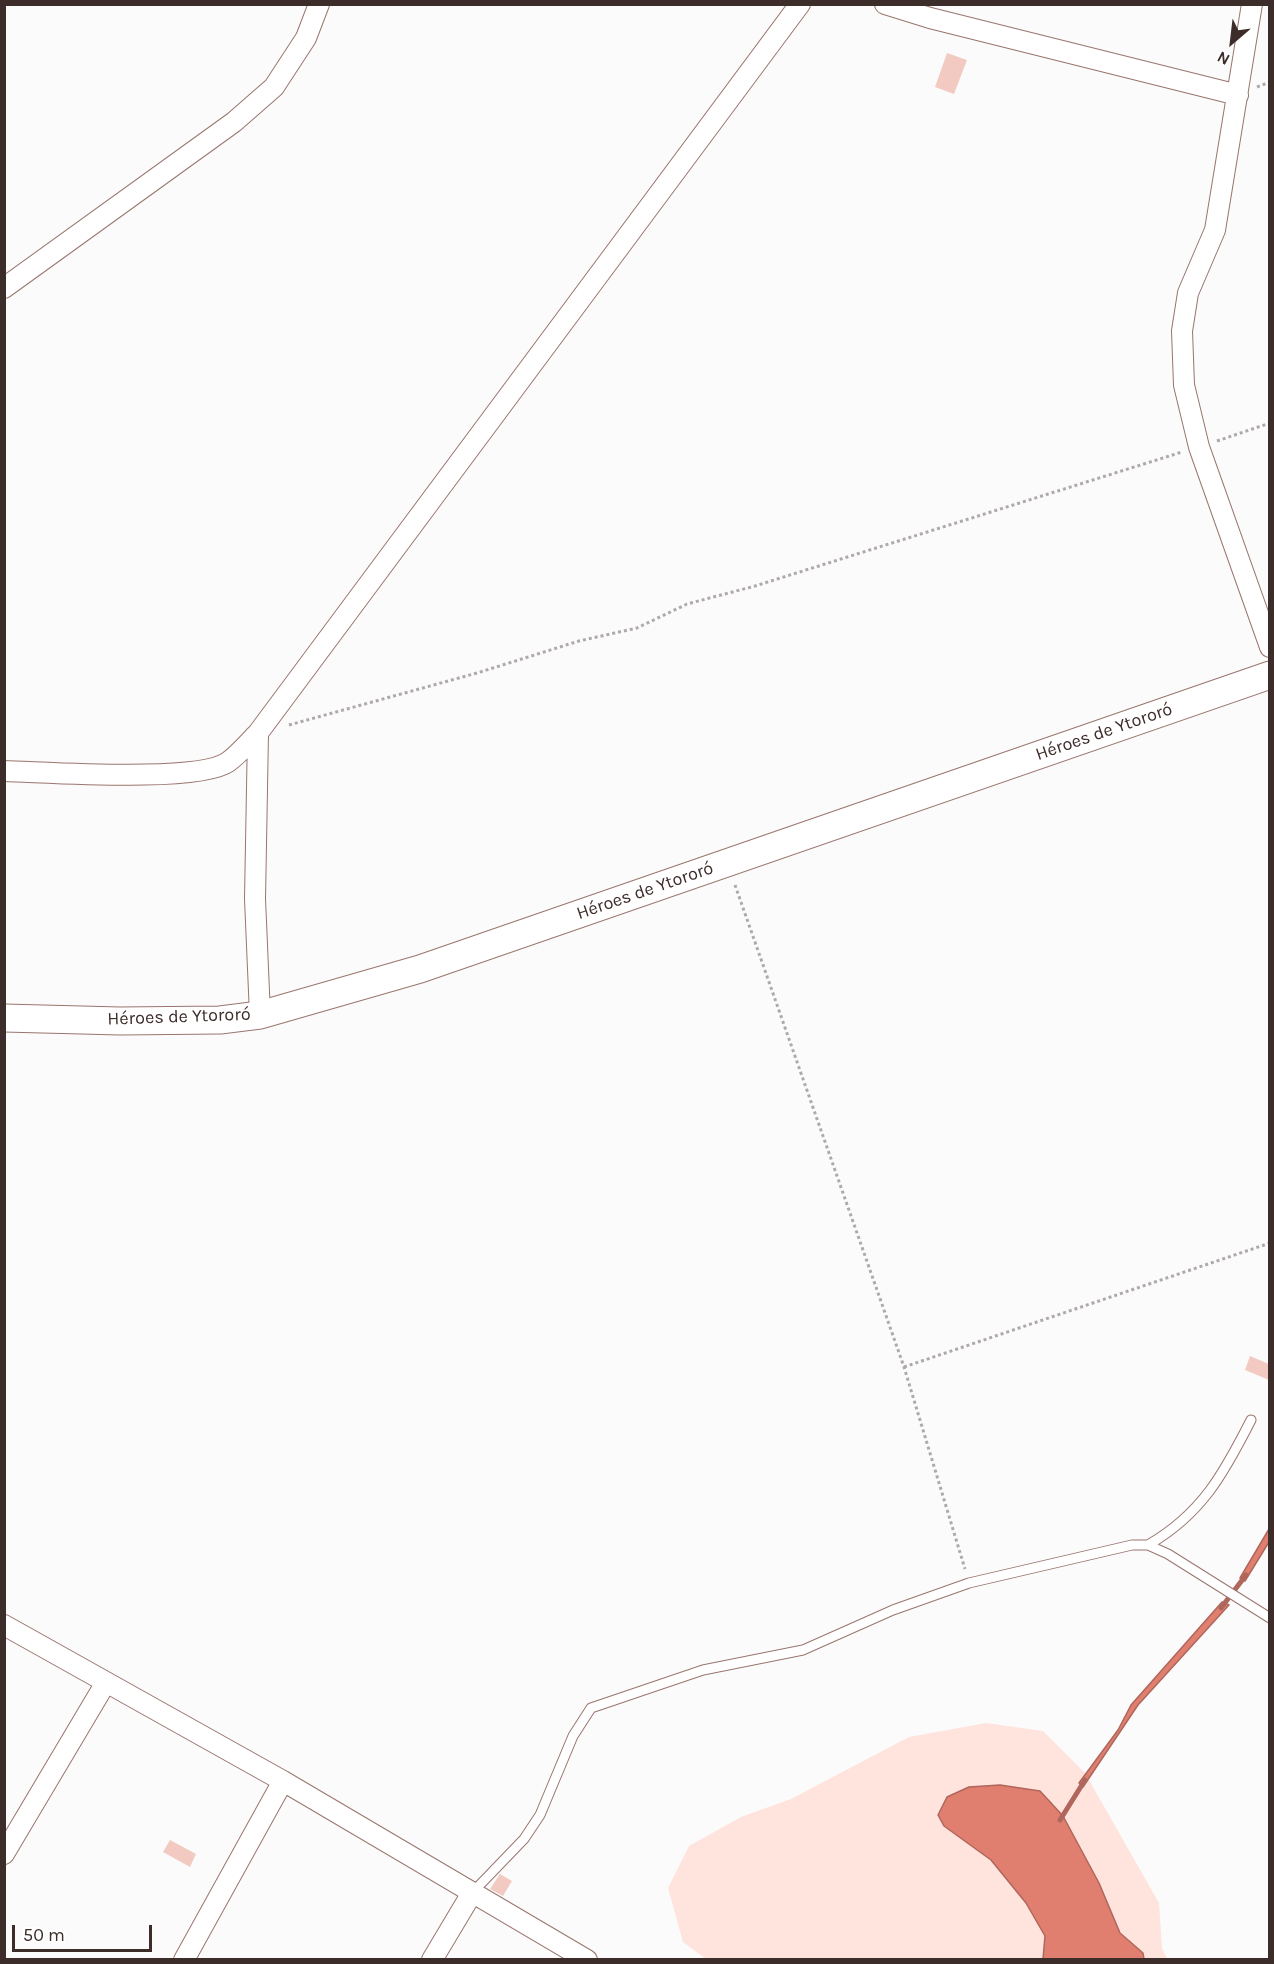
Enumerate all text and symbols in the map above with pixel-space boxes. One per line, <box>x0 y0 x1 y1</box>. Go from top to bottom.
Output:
north arrow <box>1202 12 1262 72</box>
text: N <box>1214 47 1233 69</box>
street label: Héroes de Ytororó <box>1033 698 1175 766</box>
street label: Héroes de Ytororó <box>574 857 716 925</box>
street label: Héroes de Ytororó <box>107 1004 251 1030</box>
scale bar <box>15 1913 154 1951</box>
text: 50 m <box>23 1924 65 1946</box>

